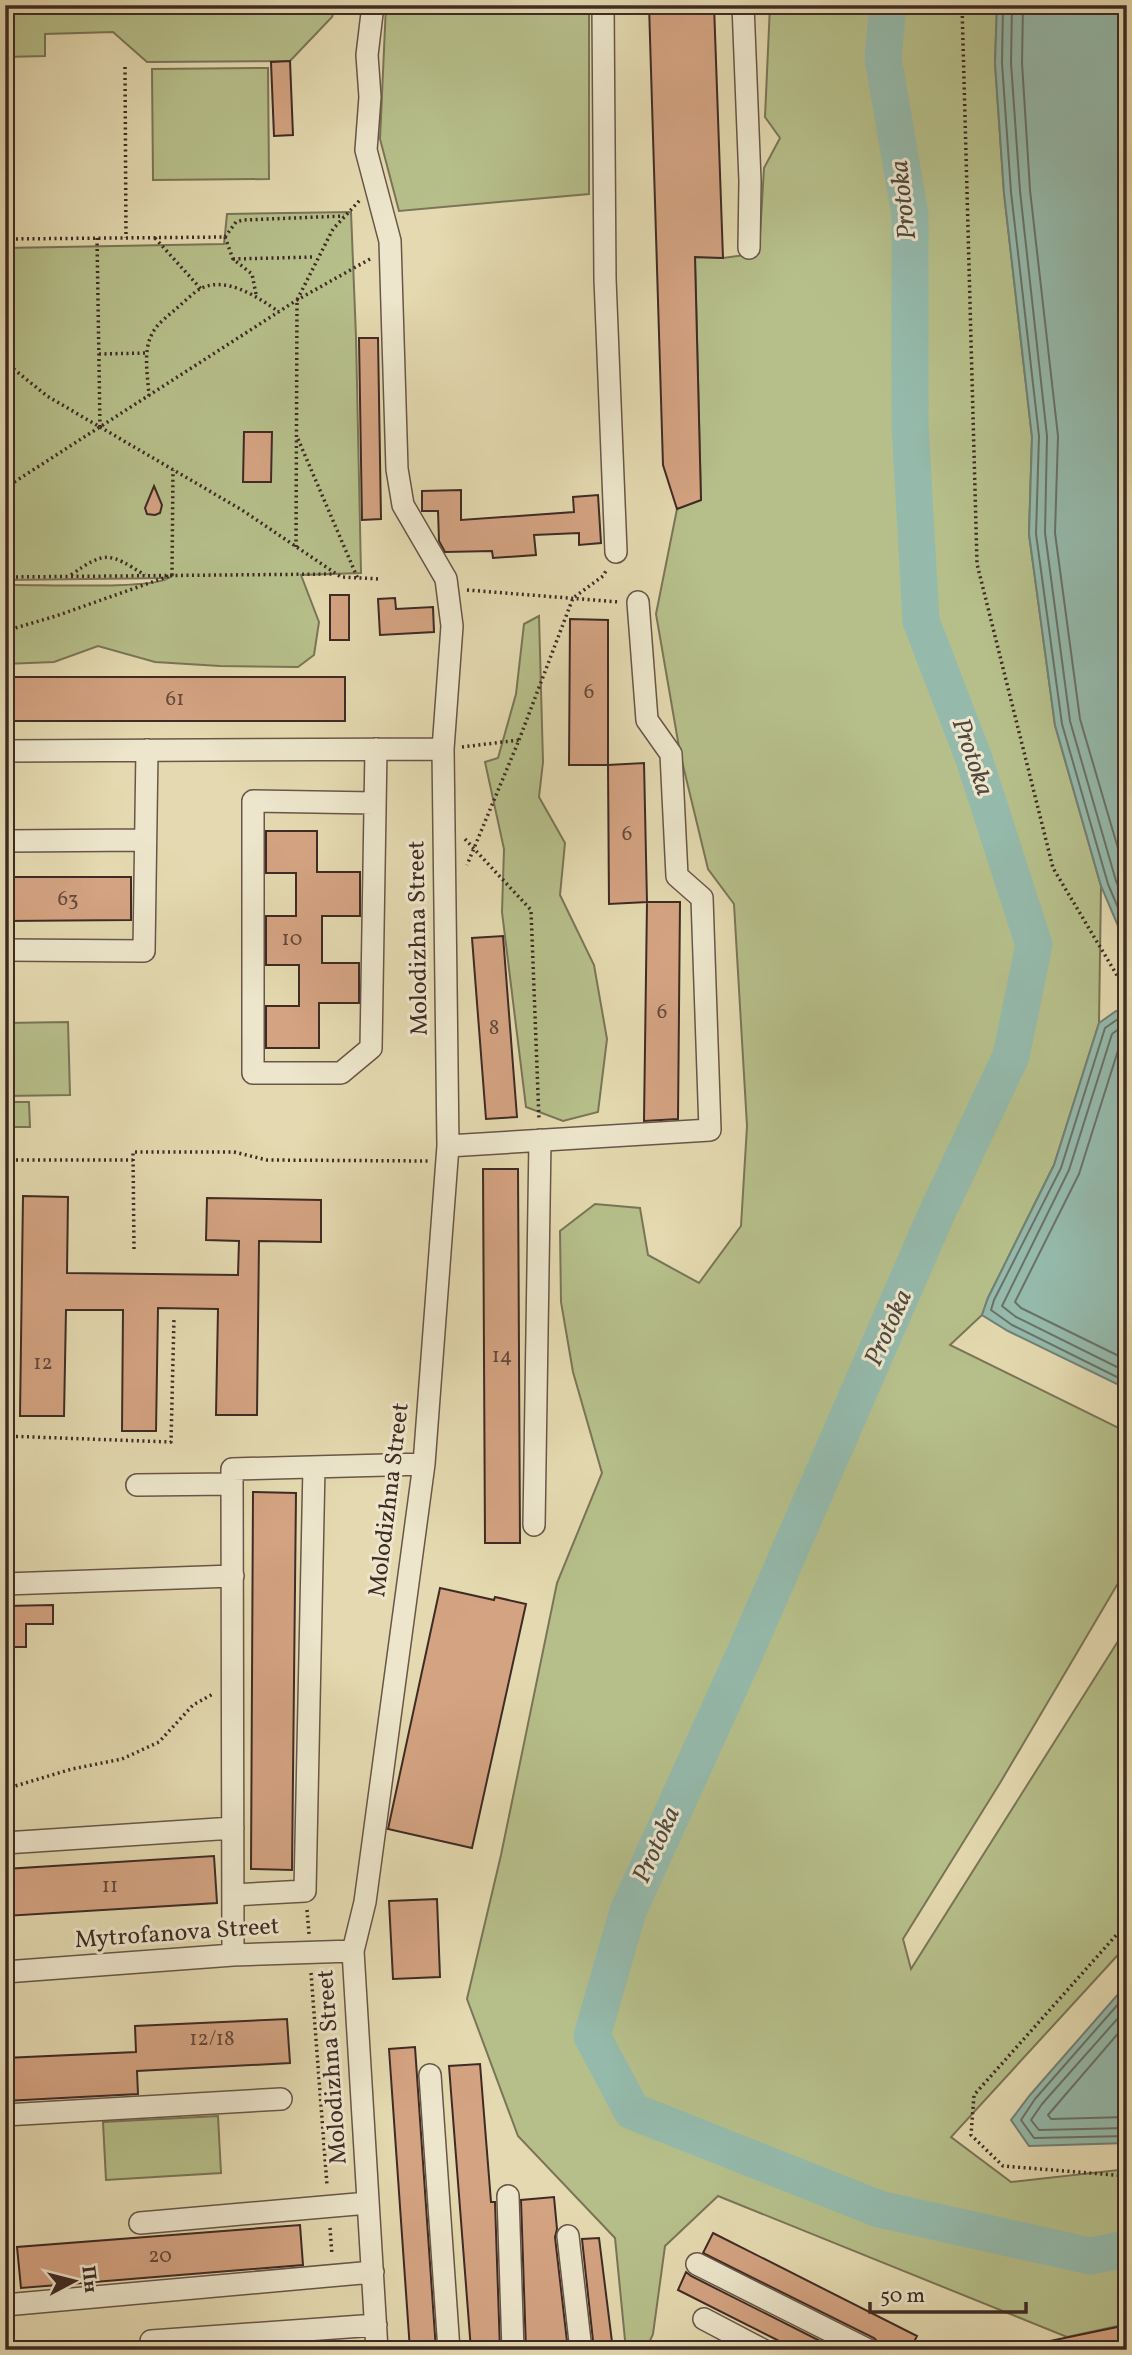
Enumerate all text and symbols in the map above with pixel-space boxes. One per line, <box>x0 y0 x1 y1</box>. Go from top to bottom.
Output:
water label: Protoka <box>882 158 926 242</box>
house number: 6 <box>584 678 594 707</box>
house number: 61 <box>166 685 184 714</box>
water label: Protoka <box>942 713 1002 801</box>
house number: 6 <box>622 820 632 849</box>
street label: Molodizhna Street <box>400 840 438 1036</box>
house number: 63 <box>57 885 79 914</box>
house number: 10 <box>282 925 302 954</box>
house number: 6 <box>657 998 667 1027</box>
house number: 8 <box>489 1014 499 1043</box>
water label: Protoka <box>856 1284 922 1372</box>
house number: 14 <box>492 1342 512 1371</box>
house number: 12 <box>33 1349 53 1378</box>
street label: Molodizhna Street <box>361 1401 419 1599</box>
water label: Protoka <box>624 1801 690 1889</box>
house number: 11 <box>102 1872 118 1901</box>
street label: Mytrofanova Street <box>74 1910 280 1958</box>
street label: Molodizhna Street <box>309 1968 357 2166</box>
house number: 12/18 <box>189 2025 235 2054</box>
house number: 20 <box>148 2242 172 2271</box>
north arrow <box>38 2246 108 2316</box>
text: Пн <box>74 2264 103 2294</box>
scale bar <box>870 2271 1025 2315</box>
text: 50 m <box>880 2282 925 2311</box>

